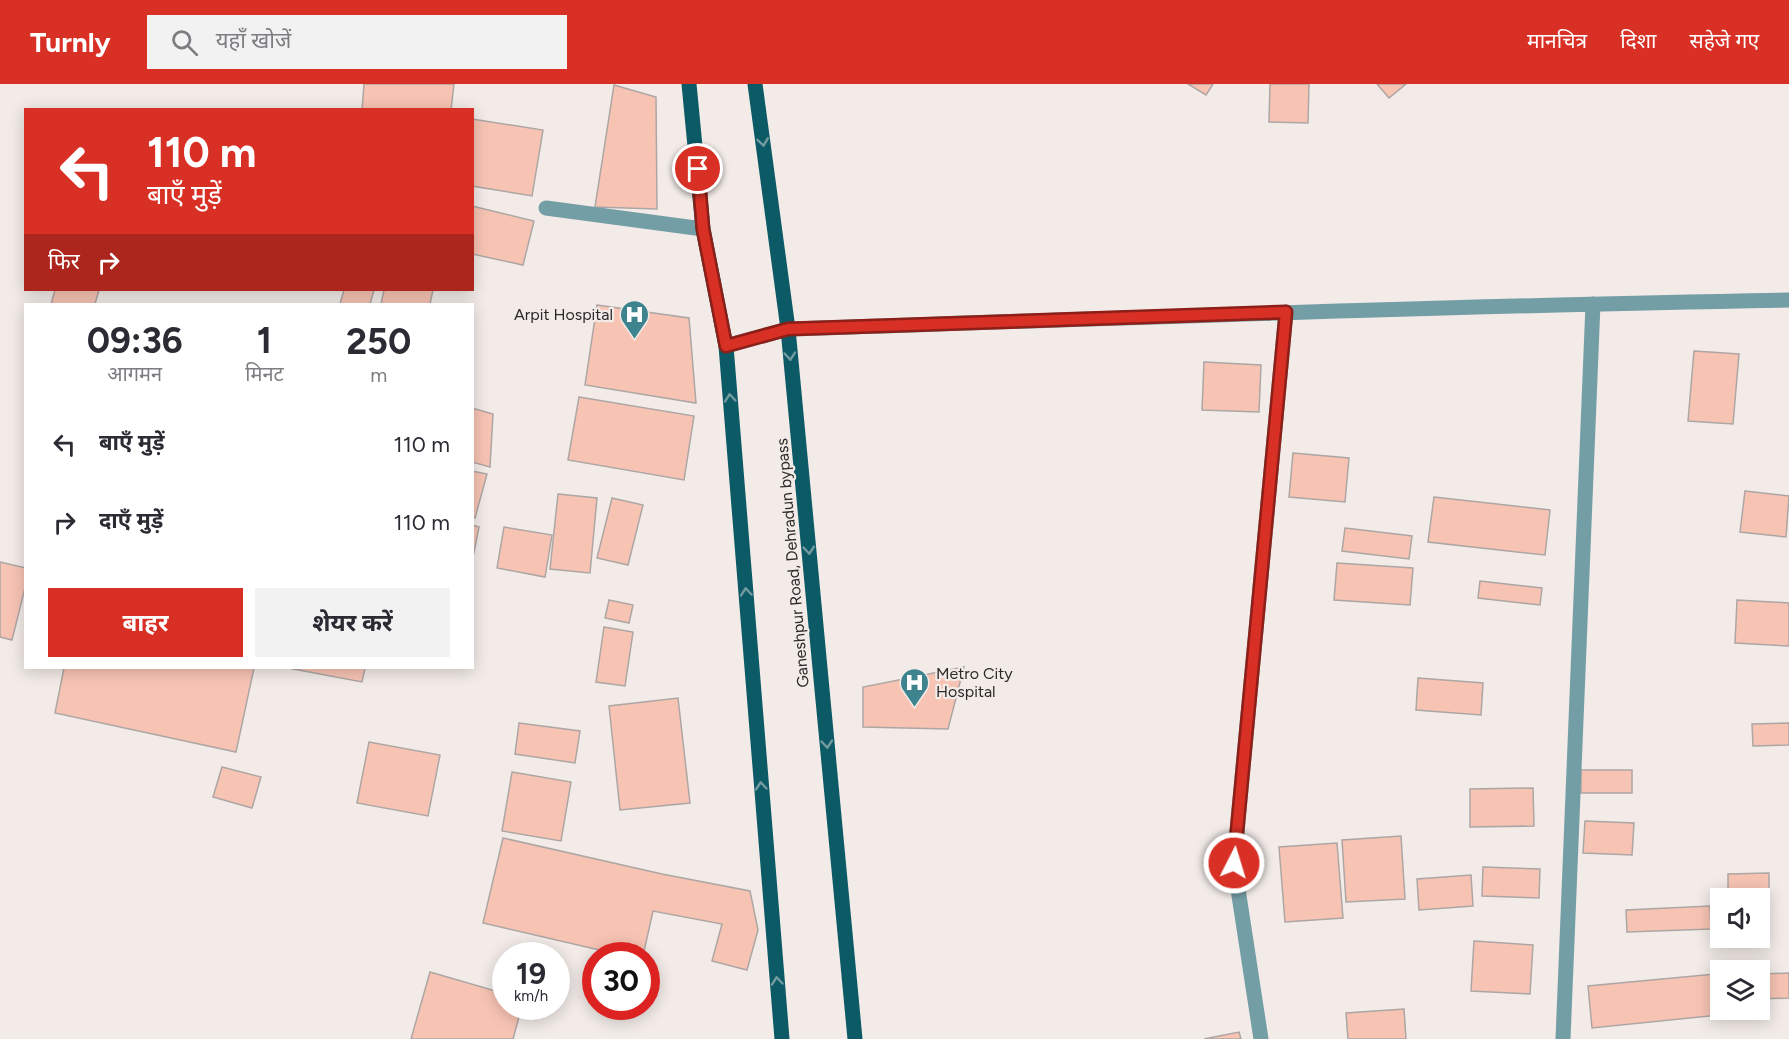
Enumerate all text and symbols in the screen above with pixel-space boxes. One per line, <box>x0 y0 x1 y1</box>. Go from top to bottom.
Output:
search box <box>147 15 567 69</box>
text: Turnly <box>30 25 111 59</box>
icon: search <box>168 26 201 59</box>
text: यहाँ खोजें <box>216 27 291 54</box>
text: मानचित्र <box>1527 28 1587 53</box>
text: दिशा <box>1620 28 1656 53</box>
text: सहेजे गए <box>1689 28 1759 53</box>
text: 110 m <box>147 127 256 178</box>
icon: left <box>48 132 126 210</box>
one-way arrow <box>756 137 768 147</box>
pin <box>672 143 723 194</box>
icon: arrive <box>681 152 714 185</box>
text: बाएँ मुड़ें <box>147 178 222 211</box>
icon: right <box>92 246 125 279</box>
text: फिर <box>48 248 80 275</box>
hospital icon: Arpit Hospital <box>618 298 650 340</box>
place label: Arpit Hospital <box>514 305 613 324</box>
text: 09:36 <box>87 319 183 362</box>
text: 1 <box>257 319 272 362</box>
text: 250 <box>346 320 411 363</box>
one-way arrow <box>783 352 796 361</box>
text: आगमन <box>107 362 162 386</box>
text: मिनट <box>245 362 284 386</box>
text: m <box>370 363 387 387</box>
one-way arrow <box>724 393 737 402</box>
icon: left <box>48 428 81 461</box>
text: बाएँ मुड़ें <box>99 429 165 456</box>
text: 110 m <box>394 431 450 458</box>
street label: Ganeshpur Road, Dehradun bypass <box>772 438 813 688</box>
icon: right <box>48 506 81 539</box>
text: दाएँ मुड़ें <box>99 507 163 534</box>
text: 110 m <box>394 509 450 536</box>
one-way arrow <box>802 546 815 555</box>
one-way arrow <box>739 587 752 596</box>
button: बाहर <box>48 588 243 657</box>
button: शेयर करें <box>255 588 450 657</box>
place label: Metro City Hospital <box>936 664 1013 701</box>
hospital icon: Metro City Hospital <box>899 666 931 708</box>
one-way arrow <box>820 740 833 749</box>
one-way arrow <box>755 782 768 791</box>
position arrow <box>1202 831 1266 895</box>
map controls <box>1710 888 1770 1020</box>
button: sound <box>1710 888 1770 948</box>
speed limit sign: 30 <box>582 942 660 1020</box>
text: 19 <box>516 955 546 992</box>
button: layers <box>1710 960 1770 1020</box>
one-way arrow <box>771 976 784 985</box>
text: km/h <box>514 987 548 1005</box>

